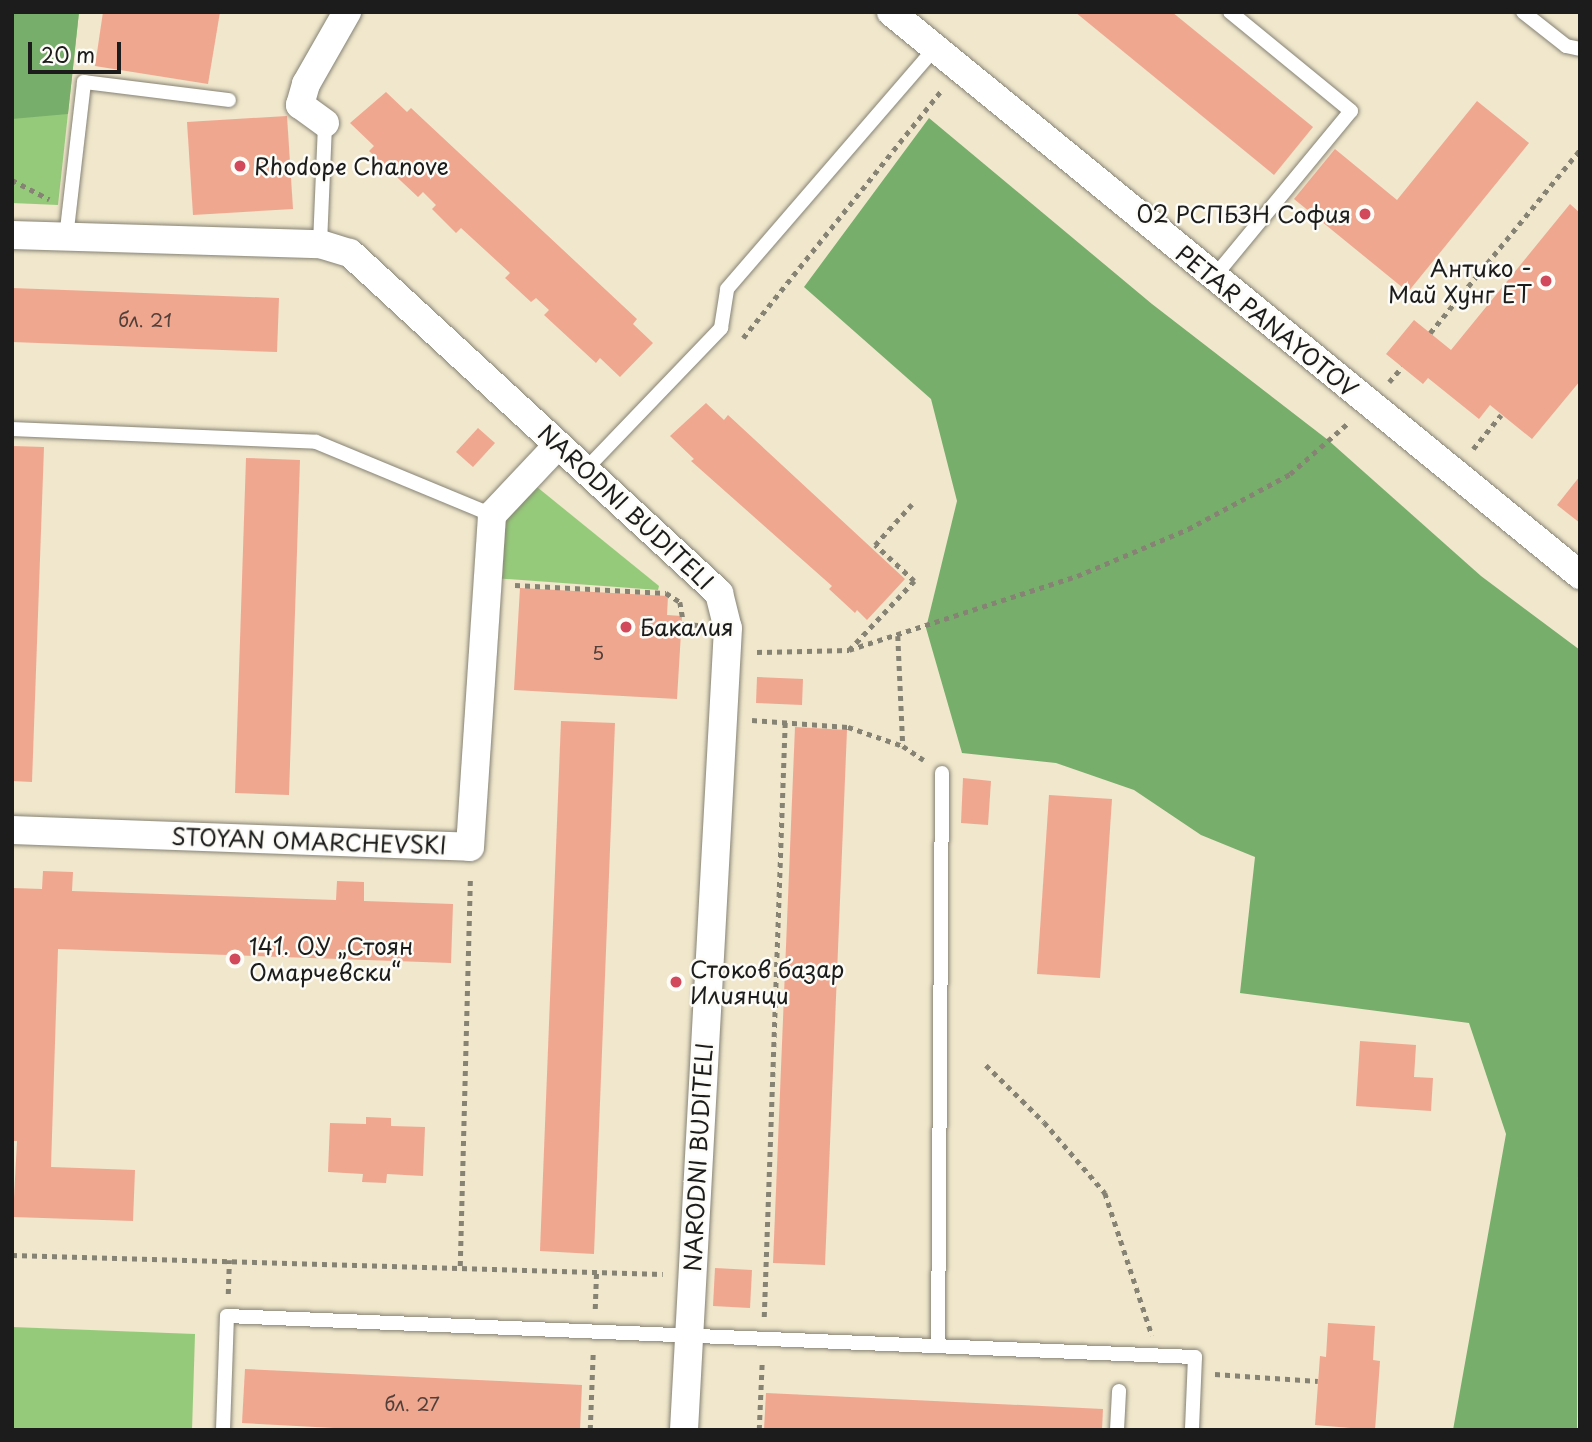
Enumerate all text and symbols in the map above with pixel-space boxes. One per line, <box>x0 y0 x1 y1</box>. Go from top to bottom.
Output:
scale bar <box>32 28 124 72</box>
text: 20 m <box>41 38 95 70</box>
place label: Rhodope Chanove <box>254 152 450 180</box>
marker: Rhodope Chanove <box>232 158 248 174</box>
place label: 02 РСПБЗН София <box>1134 200 1351 228</box>
marker: 02 РСПБЗН София <box>1357 206 1373 222</box>
street label: PETAR PANAYOTOV <box>1169 238 1365 404</box>
place label: Антико - Май Хунг ЕТ <box>1387 254 1532 308</box>
marker: Антико - Май Хунг ЕТ <box>1538 273 1554 289</box>
house number: бл. 21 <box>118 309 172 331</box>
street label: NARODNI BUDITELI <box>532 418 720 596</box>
place label: Бакалия <box>640 613 734 641</box>
marker: Бакалия <box>618 619 634 635</box>
house number: 5 <box>592 642 604 664</box>
street label: STOYAN OMARCHEVSKI <box>170 822 448 860</box>
place label: 141. ОУ „Стоян Омарчевски“ <box>249 932 412 986</box>
marker: 141. ОУ „Стоян Омарчевски“ <box>227 951 243 967</box>
place label: Стоков базар Илиянци <box>690 955 844 1009</box>
marker: Стоков базар Илиянци <box>668 974 684 990</box>
street label: NARODNI BUDITELI <box>678 1041 718 1273</box>
house number: бл. 27 <box>384 1393 440 1415</box>

